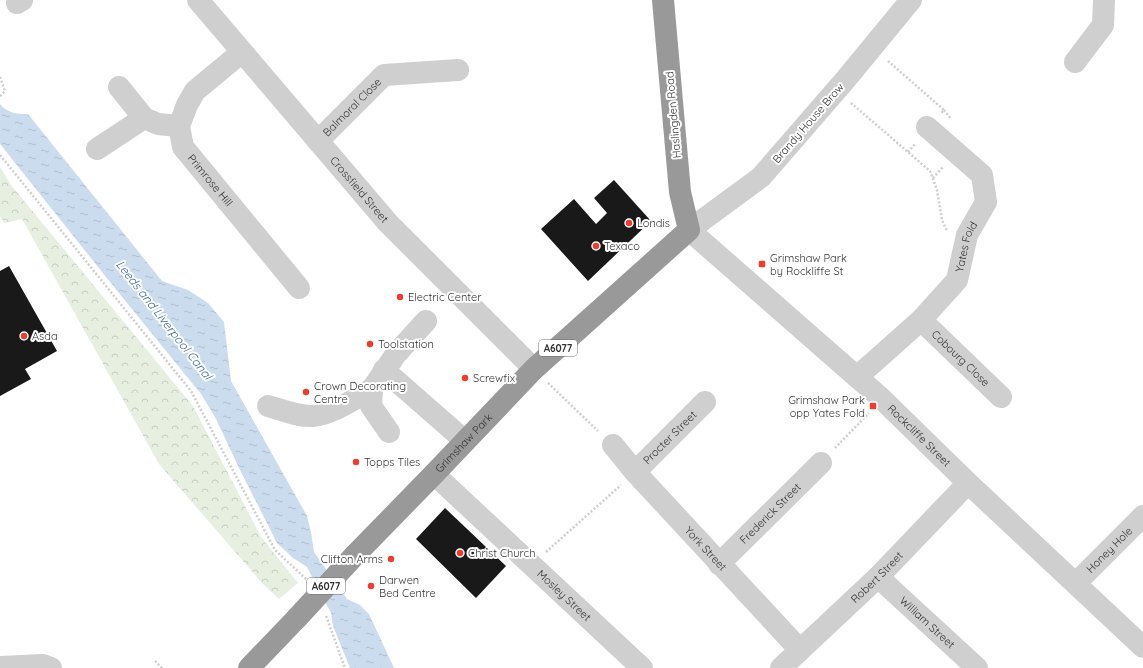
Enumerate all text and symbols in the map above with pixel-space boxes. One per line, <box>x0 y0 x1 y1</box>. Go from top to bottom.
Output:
street label: Haslingden Road <box>662 71 684 159</box>
street label: Balmoral Close <box>320 75 384 139</box>
street label: Brandy House Brow <box>769 80 847 166</box>
street label: Primrose Hill <box>185 151 236 209</box>
street label: Crossfield Street <box>327 153 392 226</box>
place label: Londis <box>637 216 670 230</box>
marker: Londis <box>624 218 634 228</box>
street label: Yates Fold <box>952 219 980 273</box>
place label: Texaco <box>604 239 640 253</box>
marker: Texaco <box>591 241 601 251</box>
place label: Grimshaw Park by Rockliffe St <box>770 251 847 278</box>
water label: Leeds and Liverpool Canal <box>113 257 216 383</box>
marker: Grimshaw Park by Rockliffe St <box>757 259 767 269</box>
place label: Electric Center <box>408 290 482 304</box>
marker: Electric Center <box>395 292 405 302</box>
street label: Cobourg Close <box>929 327 993 389</box>
place label: Asda <box>32 329 58 343</box>
marker: Asda <box>19 331 29 341</box>
place label: Toolstation <box>378 337 434 351</box>
marker: Toolstation <box>365 339 375 349</box>
road number: A6077 <box>539 340 577 356</box>
place label: Screwfix <box>473 371 515 385</box>
marker: Screwfix <box>460 373 470 383</box>
place label: Crown Decorating Centre <box>314 379 406 406</box>
marker: Crown Decorating Centre <box>301 387 311 397</box>
place label: Grimshaw Park opp Yates Fold <box>788 393 865 420</box>
marker: Grimshaw Park opp Yates Fold <box>868 401 878 411</box>
street label: Rockcliffe Street <box>885 401 954 470</box>
street label: Procter Street <box>640 407 700 467</box>
street label: Grimshaw Park <box>432 410 495 476</box>
place label: Topps Tiles <box>364 455 420 469</box>
marker: Topps Tiles <box>351 457 361 467</box>
street label: Frederick Street <box>737 480 804 547</box>
street label: York Street <box>682 523 730 574</box>
street label: Honey Hole <box>1083 524 1135 576</box>
place label: Christ Church <box>468 546 536 560</box>
marker: Christ Church <box>455 548 465 558</box>
street label: Robert Street <box>848 548 906 606</box>
place label: Clifton Arms <box>321 552 383 566</box>
marker: Clifton Arms <box>386 554 396 564</box>
street label: Mosley Street <box>534 567 594 624</box>
place label: Darwen Bed Centre <box>379 573 436 600</box>
road number: A6077 <box>307 578 345 594</box>
marker: Darwen Bed Centre <box>366 581 376 591</box>
street label: William Street <box>897 593 958 651</box>

